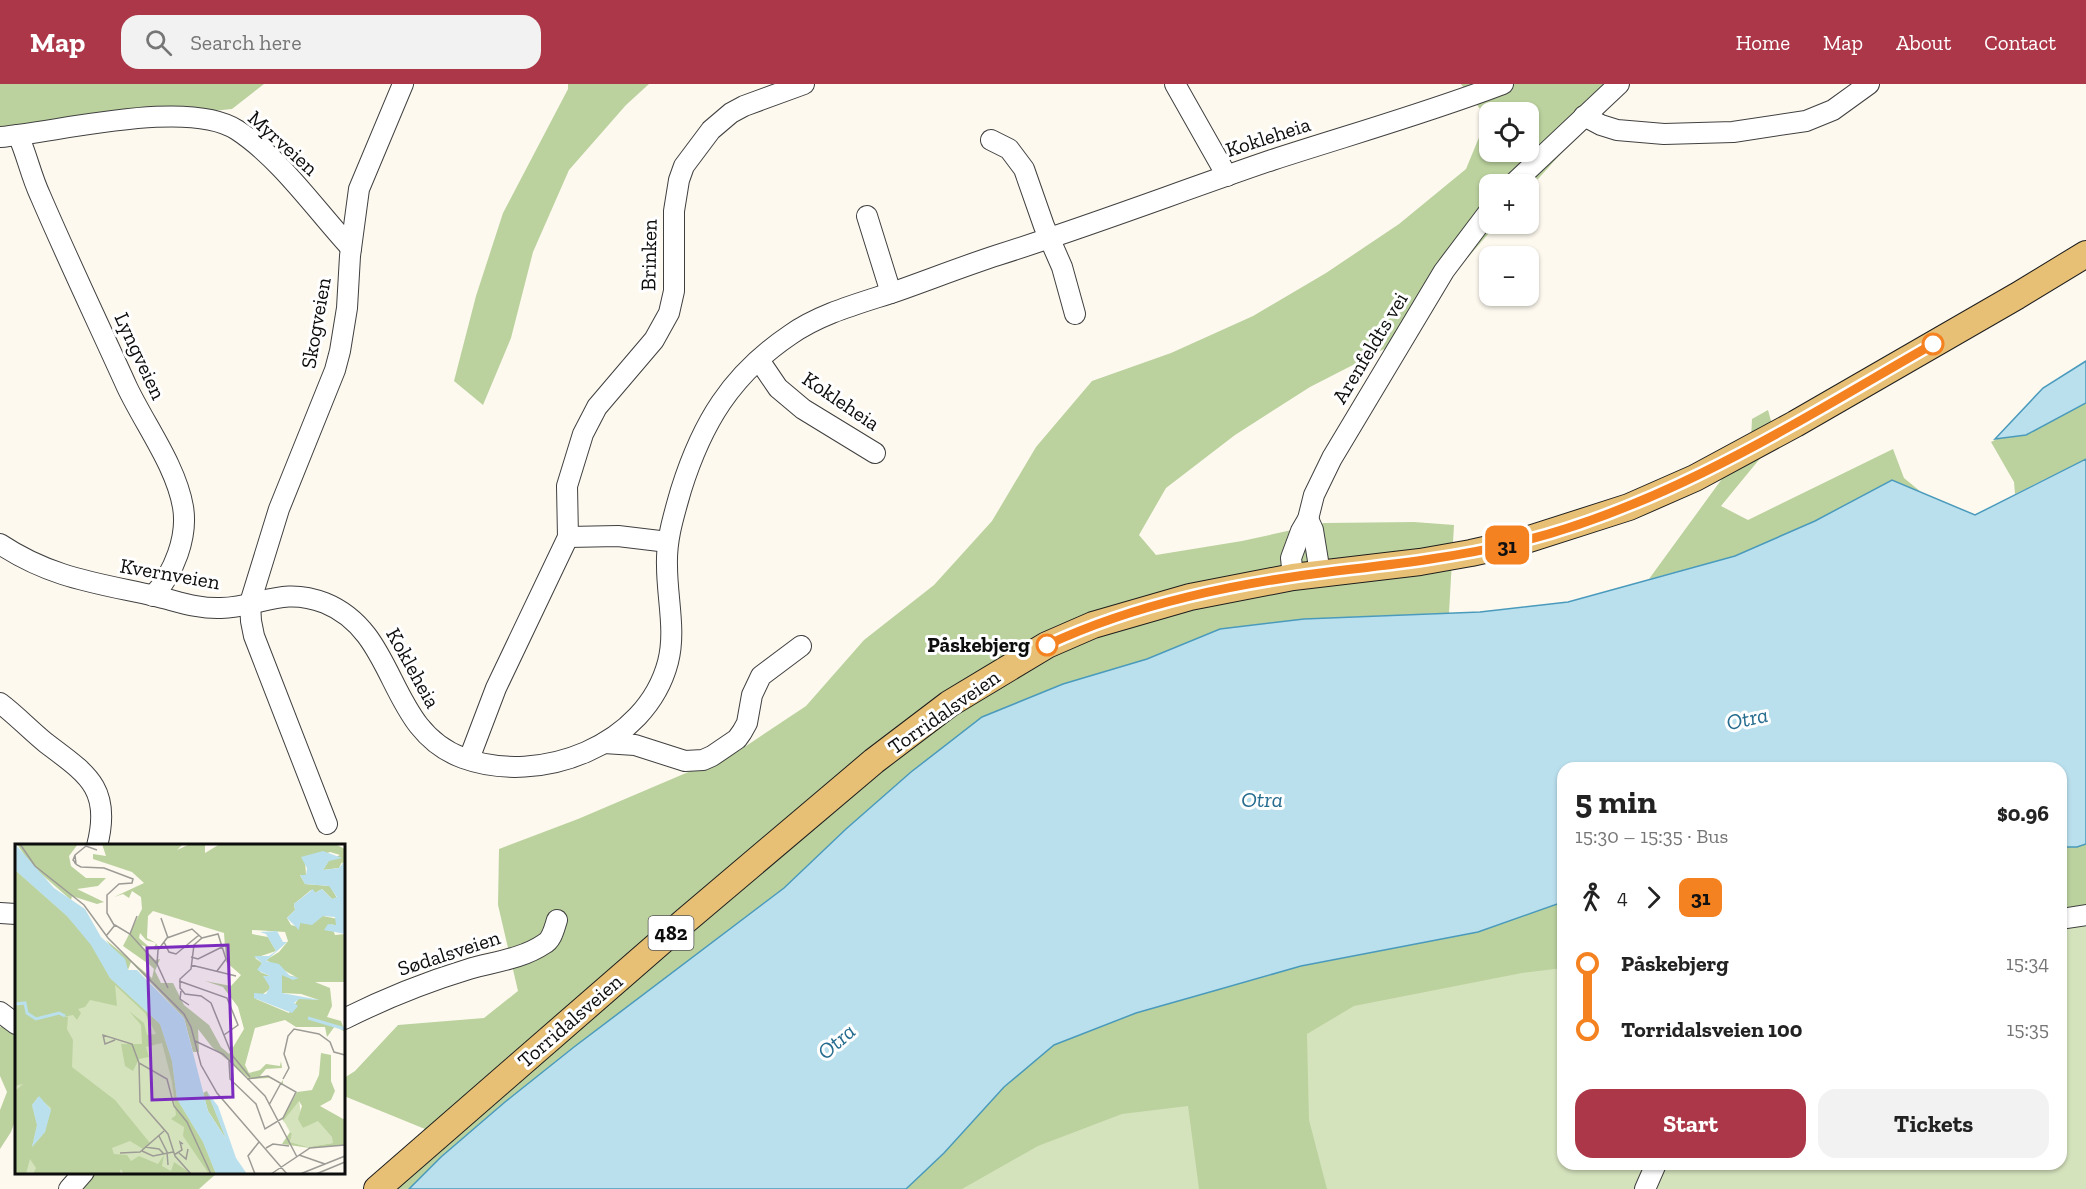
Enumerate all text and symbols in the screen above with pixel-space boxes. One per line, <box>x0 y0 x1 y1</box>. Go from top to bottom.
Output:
search box <box>121 15 541 69</box>
text: Map <box>30 26 85 59</box>
icon: search <box>142 26 175 59</box>
text: Search here <box>190 29 302 56</box>
text: Home <box>1736 30 1790 55</box>
text: Map <box>1823 30 1863 55</box>
text: About <box>1896 30 1951 55</box>
text: Contact <box>1984 30 2056 55</box>
map controls <box>1479 102 1539 306</box>
button: locate <box>1479 102 1539 162</box>
street label: Myrveien <box>243 105 323 180</box>
street label: Kokleheia <box>1222 111 1313 162</box>
button: + <box>1479 174 1539 234</box>
street label: Brinken <box>635 219 662 291</box>
button: − <box>1479 246 1539 306</box>
street label: Skogveien <box>295 275 336 370</box>
street label: Arenfeldts vei <box>1327 288 1413 408</box>
street label: Lyngveien <box>109 308 171 403</box>
unlabelled marker <box>1922 333 1944 355</box>
street label: Kokleheia <box>798 366 885 436</box>
line badge: 31 <box>1480 526 1534 564</box>
text: 31 <box>1497 533 1517 558</box>
street label: Kvernveien <box>118 552 222 595</box>
street label: Kokleheia <box>381 623 446 712</box>
place label: Påskebjerg <box>927 632 1030 657</box>
marker: Påskebjerg <box>1036 634 1058 656</box>
street label: Torridalsveien <box>883 664 1004 759</box>
water label: Otra <box>1724 701 1770 736</box>
text: 5 min <box>1575 782 1657 821</box>
water label: Otra <box>1241 786 1283 813</box>
text: $0.96 <box>1997 800 2049 827</box>
text: 15:30 – 15:35 · Bus <box>1575 824 1728 848</box>
inset map <box>15 844 345 1174</box>
icon: walk <box>1575 881 1608 914</box>
icon: forward <box>1637 881 1670 914</box>
text: 4 <box>1617 885 1628 909</box>
text: 31 <box>1691 885 1710 910</box>
road number: 482 <box>648 916 694 950</box>
street label: Sødalsveien <box>394 924 503 981</box>
text: Påskebjerg <box>1621 950 1729 977</box>
text: 15:34 <box>2006 951 2049 975</box>
street label: Torridalsveien <box>512 968 627 1073</box>
text: Torridalsveien 100 <box>1621 1016 1802 1043</box>
water label: Otra <box>812 1017 861 1065</box>
text: 15:35 <box>2007 1017 2049 1041</box>
button: Start <box>1575 1089 1806 1158</box>
button: Tickets <box>1818 1089 2049 1158</box>

